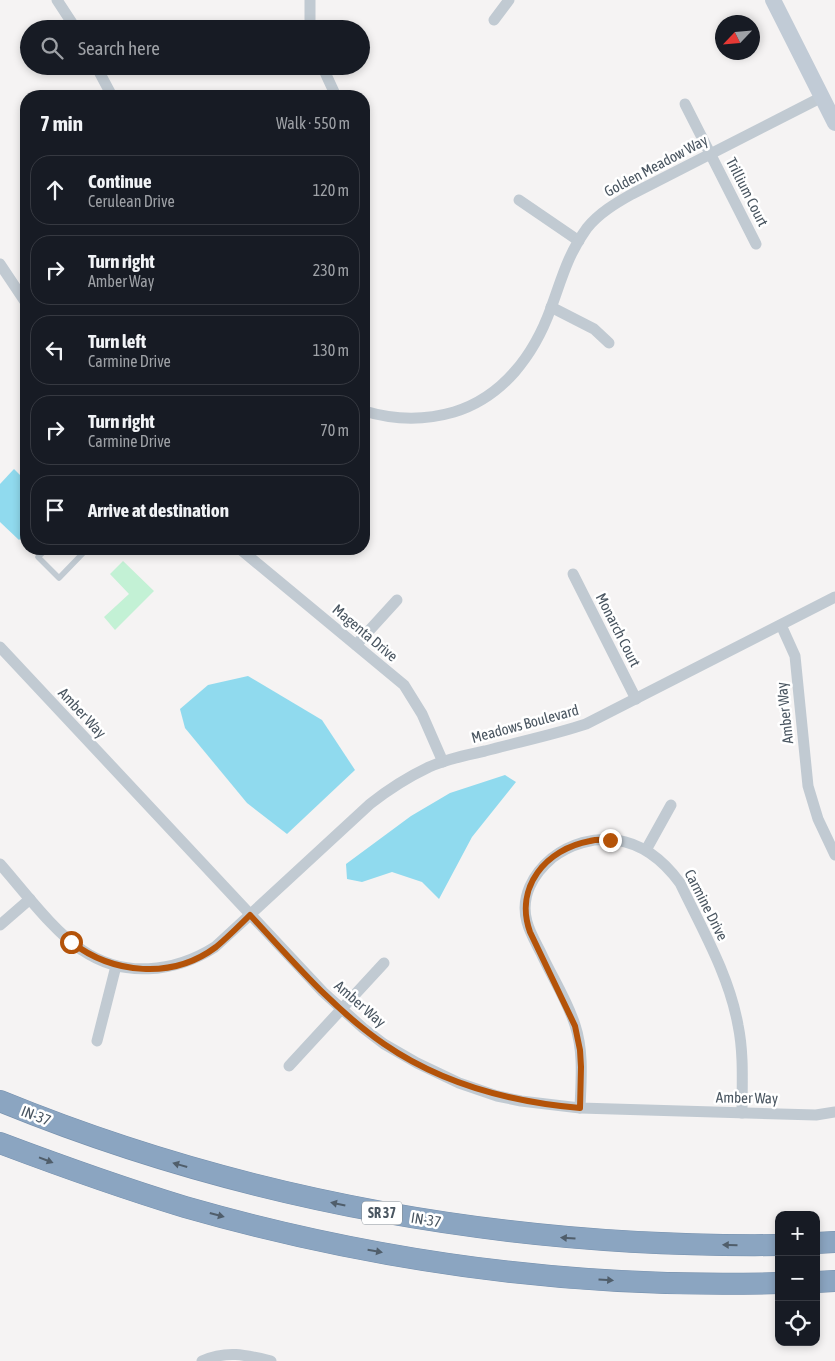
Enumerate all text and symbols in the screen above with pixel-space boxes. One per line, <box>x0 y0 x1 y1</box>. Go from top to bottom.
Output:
north arrow <box>715 15 760 60</box>
search box <box>20 20 370 75</box>
icon: search <box>38 34 66 62</box>
text: Search here <box>78 37 160 59</box>
text: 7 min <box>40 111 83 135</box>
text: Walk · 550 m <box>276 114 350 132</box>
street label: Golden Meadow Way <box>601 131 710 200</box>
street label: Trillium Court <box>723 155 772 229</box>
text: Continue <box>88 170 152 192</box>
icon: ahead <box>41 176 69 204</box>
text: 120 m <box>313 181 349 199</box>
text: Cerulean Drive <box>88 192 175 210</box>
text: Turn right <box>88 250 155 272</box>
icon: right <box>41 256 69 284</box>
text: 230 m <box>313 261 349 279</box>
text: Amber Way <box>88 272 154 290</box>
text: Turn left <box>88 330 146 352</box>
icon: left <box>41 336 69 364</box>
text: 130 m <box>313 341 349 359</box>
text: Carmine Drive <box>88 352 171 370</box>
text: Turn right <box>88 410 155 432</box>
icon: right <box>41 416 69 444</box>
text: 70 m <box>320 421 349 439</box>
text: Carmine Drive <box>88 432 171 450</box>
icon: arrive <box>41 496 69 524</box>
text: Arrive at destination <box>88 499 229 521</box>
street label: Monarch Court <box>593 590 644 669</box>
street label: Magenta Drive <box>329 600 401 665</box>
street label: Amber Way <box>773 681 796 745</box>
street label: Amber Way <box>55 684 110 741</box>
street label: Meadows Boulevard <box>469 701 580 746</box>
route end <box>599 829 622 852</box>
street label: Carmine Drive <box>681 866 732 943</box>
route start <box>60 931 83 954</box>
street label: Amber Way <box>331 977 389 1030</box>
street label: Amber Way <box>716 1088 778 1107</box>
street label: IN-37 <box>19 1102 53 1129</box>
one-way arrow <box>38 1157 53 1164</box>
one-way arrow <box>173 1160 188 1168</box>
one-way arrow <box>330 1200 345 1208</box>
road number: SR 37 <box>362 1202 402 1224</box>
street label: IN-37 <box>410 1209 442 1230</box>
one-way arrow <box>209 1211 225 1219</box>
map controls <box>775 1211 820 1346</box>
button: + <box>775 1211 820 1256</box>
one-way arrow <box>559 1233 575 1241</box>
one-way arrow <box>722 1241 738 1249</box>
one-way arrow <box>368 1248 384 1256</box>
button: − <box>775 1256 820 1301</box>
one-way arrow <box>598 1276 614 1284</box>
button: locate <box>775 1301 820 1346</box>

